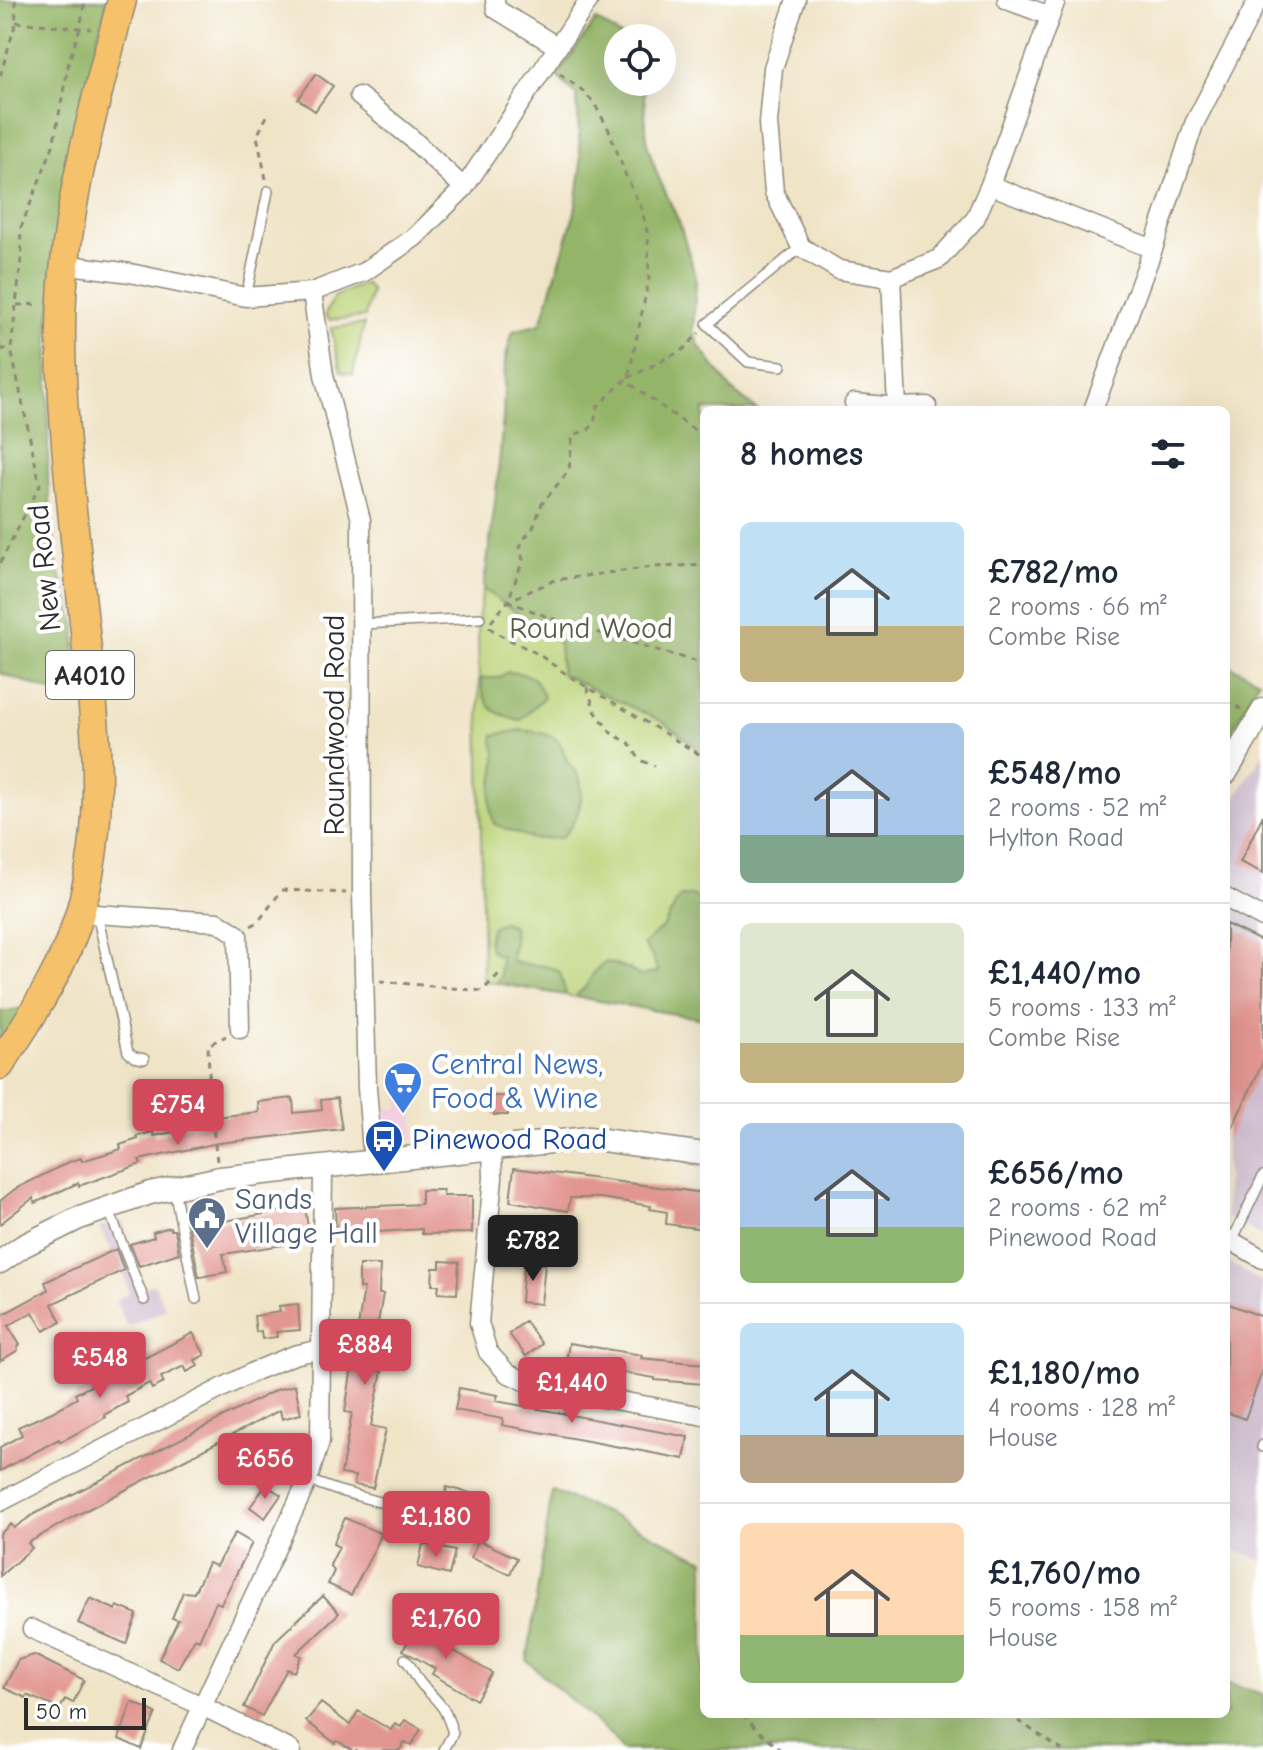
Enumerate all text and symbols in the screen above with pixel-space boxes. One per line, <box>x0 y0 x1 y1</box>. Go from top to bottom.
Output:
map controls <box>604 24 676 96</box>
button: locate <box>604 24 676 96</box>
icon: filters <box>1146 432 1190 476</box>
text: 8 homes <box>740 434 863 474</box>
street label: New Road <box>20 503 69 633</box>
text: £782/mo <box>988 552 1119 592</box>
icon: home <box>804 554 900 650</box>
text: 2 rooms · 66 m² <box>988 592 1167 622</box>
park label: Round Wood <box>509 611 673 646</box>
street label: Roundwood Road <box>317 614 352 836</box>
text: Combe Rise <box>988 622 1120 652</box>
road number: A4010 <box>46 651 134 699</box>
text: £548/mo <box>988 753 1121 793</box>
icon: home <box>804 755 900 851</box>
text: 2 rooms · 52 m² <box>988 793 1166 823</box>
text: Hylton Road <box>988 823 1124 853</box>
text: £1,440/mo <box>988 953 1141 993</box>
icon: home <box>804 955 900 1051</box>
text: 5 rooms · 133 m² <box>988 993 1176 1023</box>
text: Combe Rise <box>988 1023 1120 1053</box>
place label: Central News, Food & Wine <box>431 1047 603 1116</box>
supermarket icon: Central News, Food & Wine <box>382 1060 424 1115</box>
pin: £754 <box>131 1079 225 1147</box>
text: £754 <box>151 1090 205 1120</box>
bus stop icon: Pinewood Road <box>363 1118 405 1173</box>
place label: Pinewood Road <box>412 1122 607 1157</box>
text: £656/mo <box>988 1153 1124 1193</box>
icon: home <box>804 1155 900 1251</box>
place label: Sands Village Hall <box>235 1182 378 1251</box>
text: 2 rooms · 62 m² <box>988 1193 1166 1223</box>
public building icon: Sands Village Hall <box>186 1195 228 1250</box>
pin: £782 <box>486 1215 580 1283</box>
text: Pinewood Road <box>988 1223 1157 1253</box>
text: £782 <box>506 1226 560 1256</box>
pin: £884 <box>318 1319 412 1387</box>
text: £884 <box>337 1330 393 1360</box>
pin: £548 <box>53 1332 147 1400</box>
text: £548 <box>72 1343 128 1373</box>
text: £1,180/mo <box>988 1353 1140 1393</box>
icon: home <box>804 1355 900 1451</box>
pin: £1,440 <box>507 1357 637 1425</box>
text: £1,440 <box>536 1368 608 1398</box>
text: 4 rooms · 128 m² <box>988 1393 1175 1423</box>
text: House <box>988 1423 1058 1453</box>
pin: £656 <box>218 1433 312 1501</box>
text: £656 <box>236 1444 294 1474</box>
pin: £1,180 <box>371 1491 501 1559</box>
text: £1,180 <box>401 1502 471 1532</box>
text: £1,760/mo <box>988 1553 1141 1593</box>
icon: home <box>804 1555 900 1651</box>
pin: £1,760 <box>381 1593 511 1661</box>
text: 5 rooms · 158 m² <box>988 1593 1177 1623</box>
text: £1,760 <box>410 1604 482 1634</box>
text: House <box>988 1623 1058 1653</box>
scale bar <box>24 1694 146 1730</box>
text: 50 m <box>36 1699 87 1725</box>

